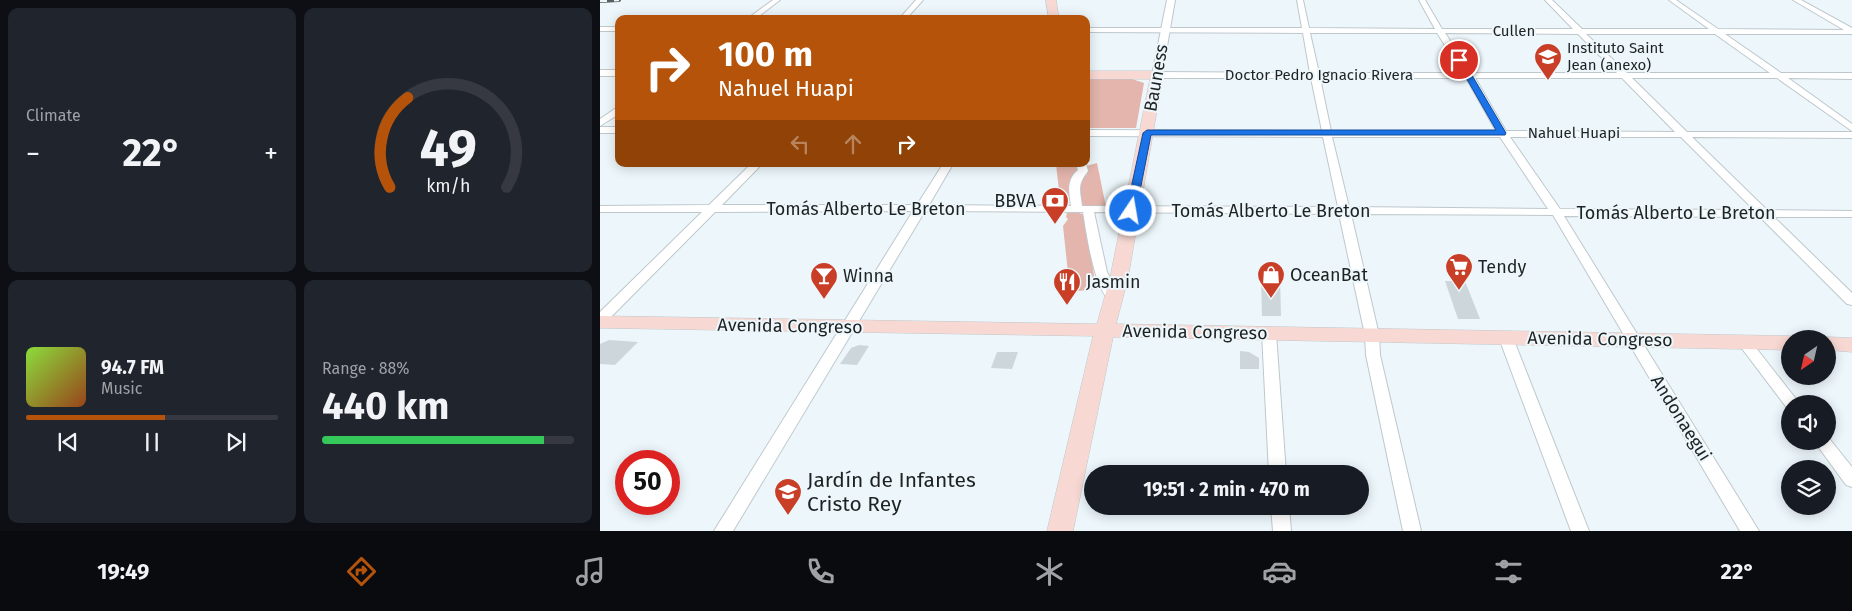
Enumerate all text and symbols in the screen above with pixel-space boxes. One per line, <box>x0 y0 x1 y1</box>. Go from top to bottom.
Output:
street label: Cullen <box>1493 22 1535 40</box>
text: 100 m <box>718 33 813 75</box>
icon: right <box>635 35 700 100</box>
pin <box>1438 39 1480 81</box>
place label: Instituto Saint Jean (anexo) <box>1567 39 1664 74</box>
school or university icon: Instituto Saint Jean (anexo) <box>1533 42 1563 81</box>
street label: Bauness <box>1139 43 1173 113</box>
icon: arrive <box>1445 46 1473 74</box>
street label: Doctor Pedro Ignacio Rivera <box>1225 66 1413 84</box>
text: Nahuel Huapi <box>718 75 854 102</box>
text: Climate <box>26 106 81 125</box>
text: 49 <box>419 117 477 180</box>
street label: Nahuel Huapi <box>1528 124 1620 142</box>
text: 22° <box>122 130 182 176</box>
icon: left <box>786 130 814 158</box>
icon: ahead <box>839 130 867 158</box>
icon: right <box>892 130 920 158</box>
text: − <box>26 137 40 170</box>
text: + <box>264 137 278 170</box>
text: km/h <box>426 175 470 197</box>
position arrow <box>1104 184 1156 236</box>
bank icon: BBVA <box>1040 186 1070 225</box>
place label: BBVA <box>994 190 1037 212</box>
street label: Tomás Alberto Le Breton <box>766 198 966 220</box>
street label: Tomás Alberto Le Breton <box>1171 200 1371 222</box>
street label: Tomás Alberto Le Breton <box>1576 202 1776 224</box>
supermarket icon: Tendy <box>1444 252 1474 291</box>
place label: Tendy <box>1478 256 1526 278</box>
shop icon: OceanBat <box>1256 260 1286 299</box>
bar icon: Winna <box>809 261 839 300</box>
place label: OceanBat <box>1290 264 1368 286</box>
place label: Winna <box>843 265 894 287</box>
restaurant icon: Jasmin <box>1052 267 1082 306</box>
place label: Jasmin <box>1086 271 1141 293</box>
street label: Avenida Congreso <box>717 314 863 338</box>
street label: Avenida Congreso <box>1122 320 1268 344</box>
street label: Avenida Congreso <box>1527 327 1673 351</box>
north arrow <box>1781 330 1836 385</box>
map controls <box>1781 330 1836 515</box>
text: 94.7 FM <box>101 356 164 379</box>
text: Range · 88% <box>322 359 410 378</box>
street label: Andonaegui <box>1646 371 1716 465</box>
text: Music <box>101 379 142 398</box>
text: 440 km <box>322 383 449 429</box>
button: sound <box>1781 395 1836 450</box>
icon: previous <box>54 428 82 456</box>
icon: pause <box>138 428 166 456</box>
icon: next <box>222 428 250 456</box>
speed limit sign: 50 <box>615 450 680 515</box>
button: layers <box>1781 460 1836 515</box>
place label: Jardín de Infantes Cristo Rey <box>807 467 976 517</box>
school or university icon: Jardín de Infantes Cristo Rey <box>773 477 803 516</box>
text: 19:51 · 2 min · 470 m <box>1143 478 1310 501</box>
icon: directions <box>344 554 379 589</box>
icon: music <box>573 554 608 589</box>
icon: phone <box>803 554 838 589</box>
icon: climate <box>1032 554 1067 589</box>
icon: car <box>1262 554 1297 589</box>
icon: filters <box>1491 554 1526 589</box>
text: 19:49 <box>97 558 149 585</box>
text: 22° <box>1721 558 1755 585</box>

